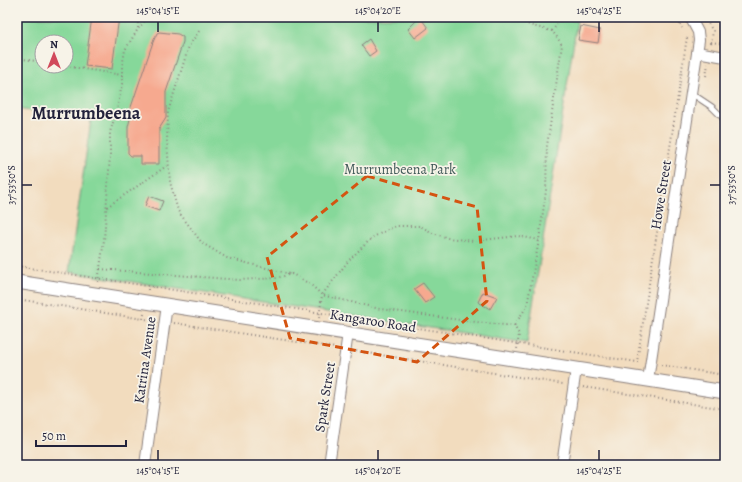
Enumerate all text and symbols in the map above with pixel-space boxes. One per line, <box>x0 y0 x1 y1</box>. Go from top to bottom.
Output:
text: 145°04'15"E <box>136 4 180 17</box>
text: 145°04'20"E <box>355 4 401 17</box>
text: 145°04'25"E <box>577 4 621 17</box>
north arrow <box>34 34 74 74</box>
text: N <box>50 37 58 52</box>
district label: Murrumbeena <box>31 101 141 125</box>
street label: Howe Street <box>646 159 676 231</box>
park label: Murrumbeena Park <box>344 160 456 179</box>
text: 37°53'50"S <box>5 165 18 205</box>
text: 37°53'50"S <box>725 165 738 205</box>
street label: Kangaroo Road <box>328 305 418 337</box>
street label: Katrina Avenue <box>129 315 161 405</box>
street label: Spark Street <box>310 360 340 433</box>
scale bar <box>36 422 126 448</box>
text: 50 m <box>42 428 66 444</box>
text: 145°04'15"E <box>136 464 180 477</box>
text: 145°04'20"E <box>355 464 401 477</box>
text: 145°04'25"E <box>577 464 621 477</box>

